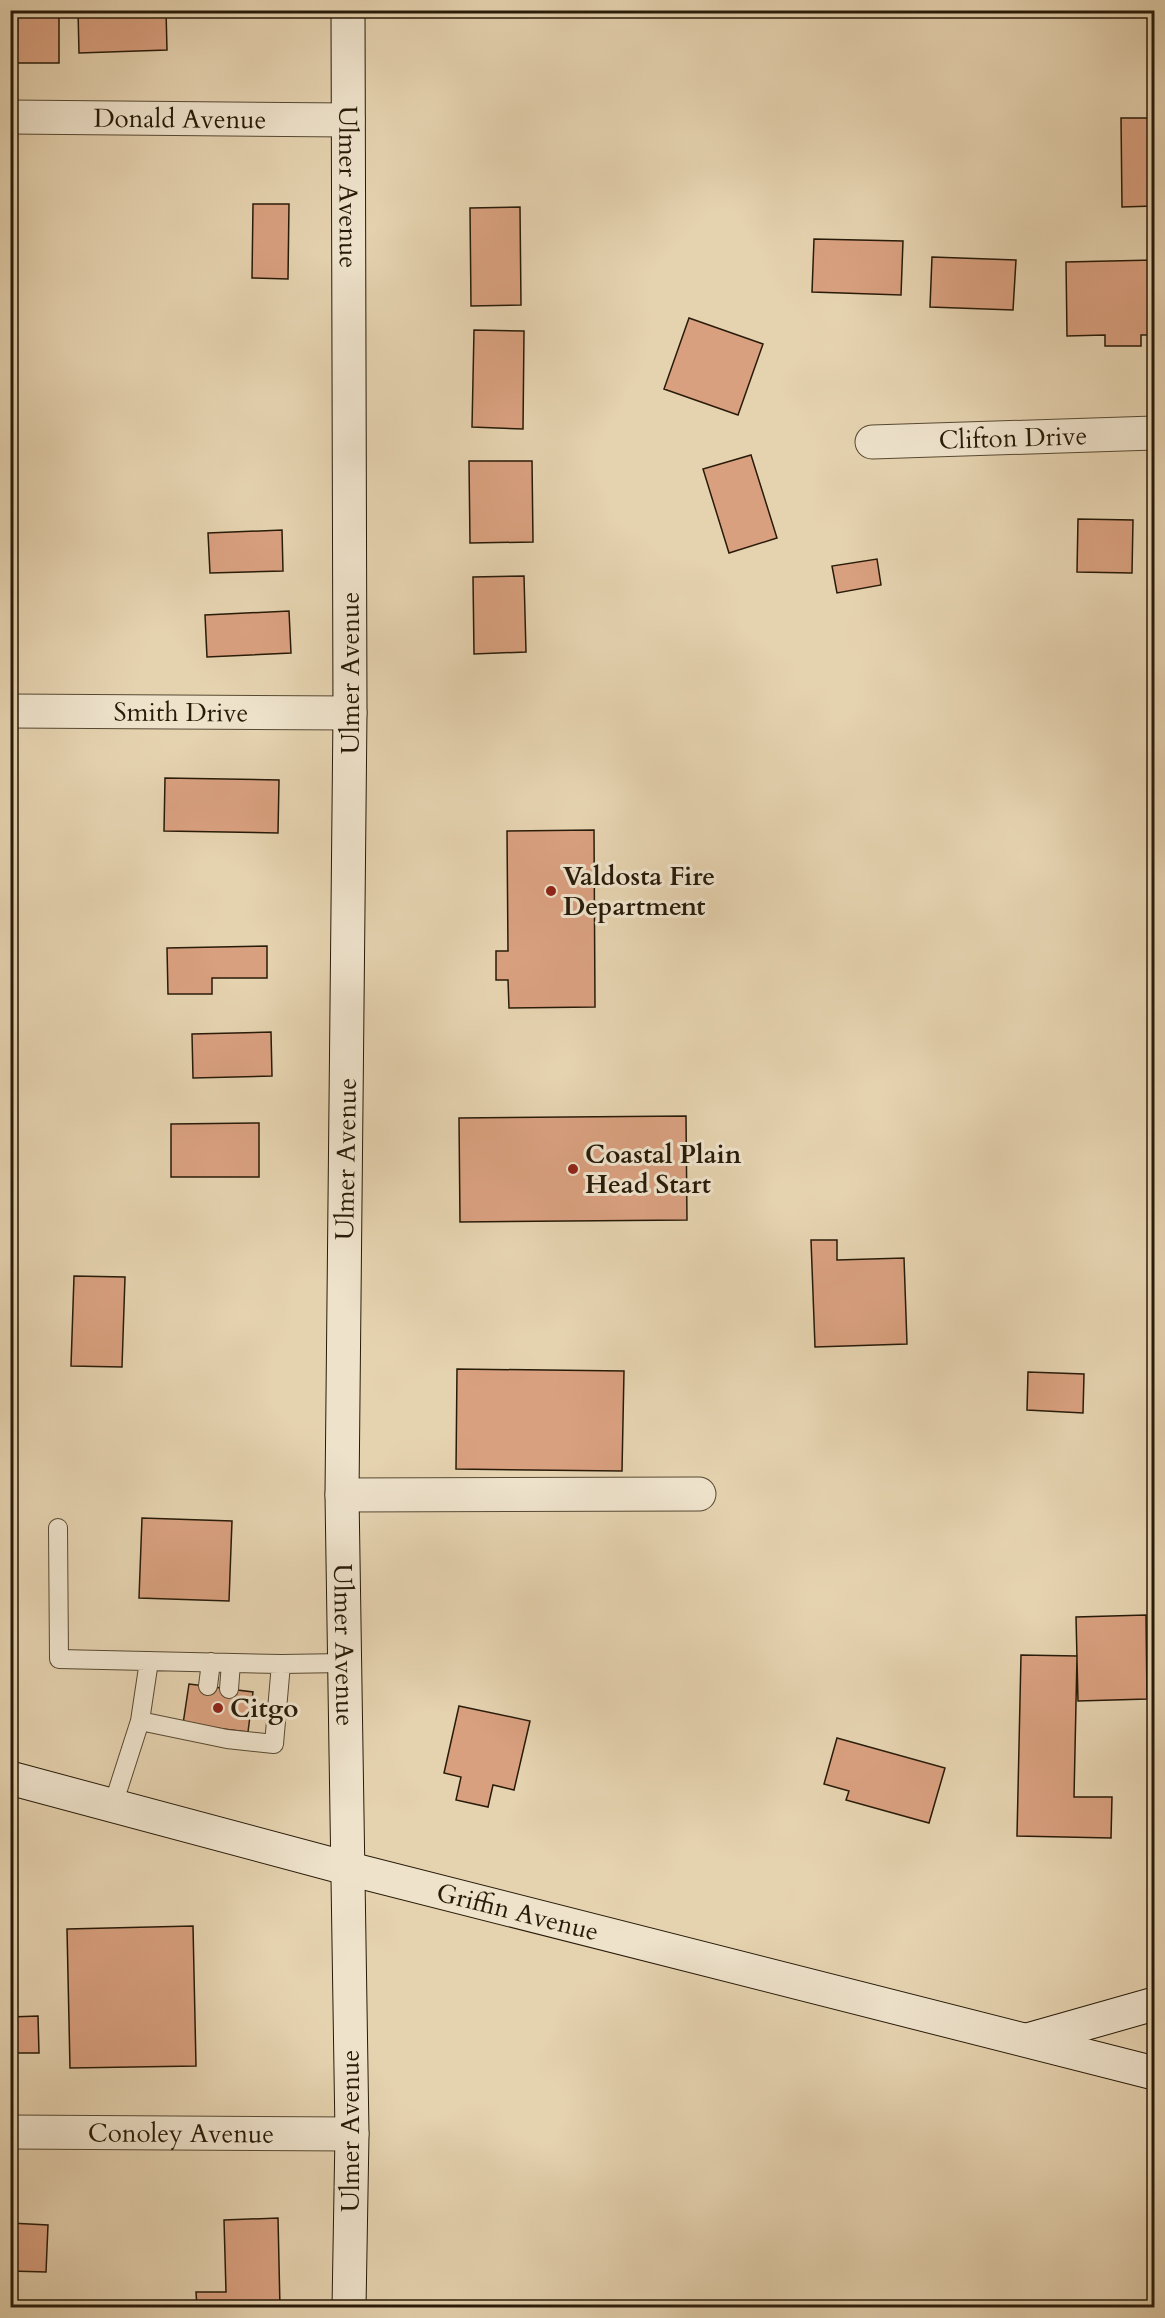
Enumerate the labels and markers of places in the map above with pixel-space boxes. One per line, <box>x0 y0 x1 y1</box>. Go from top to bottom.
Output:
place label: Valdosta Fire Department <box>563 859 715 924</box>
marker: Valdosta Fire Department <box>544 884 558 898</box>
place label: Coastal Plain Head Start <box>585 1137 742 1202</box>
marker: Coastal Plain Head Start <box>566 1162 580 1176</box>
place label: Citgo <box>230 1691 298 1726</box>
marker: Citgo <box>211 1701 225 1715</box>

